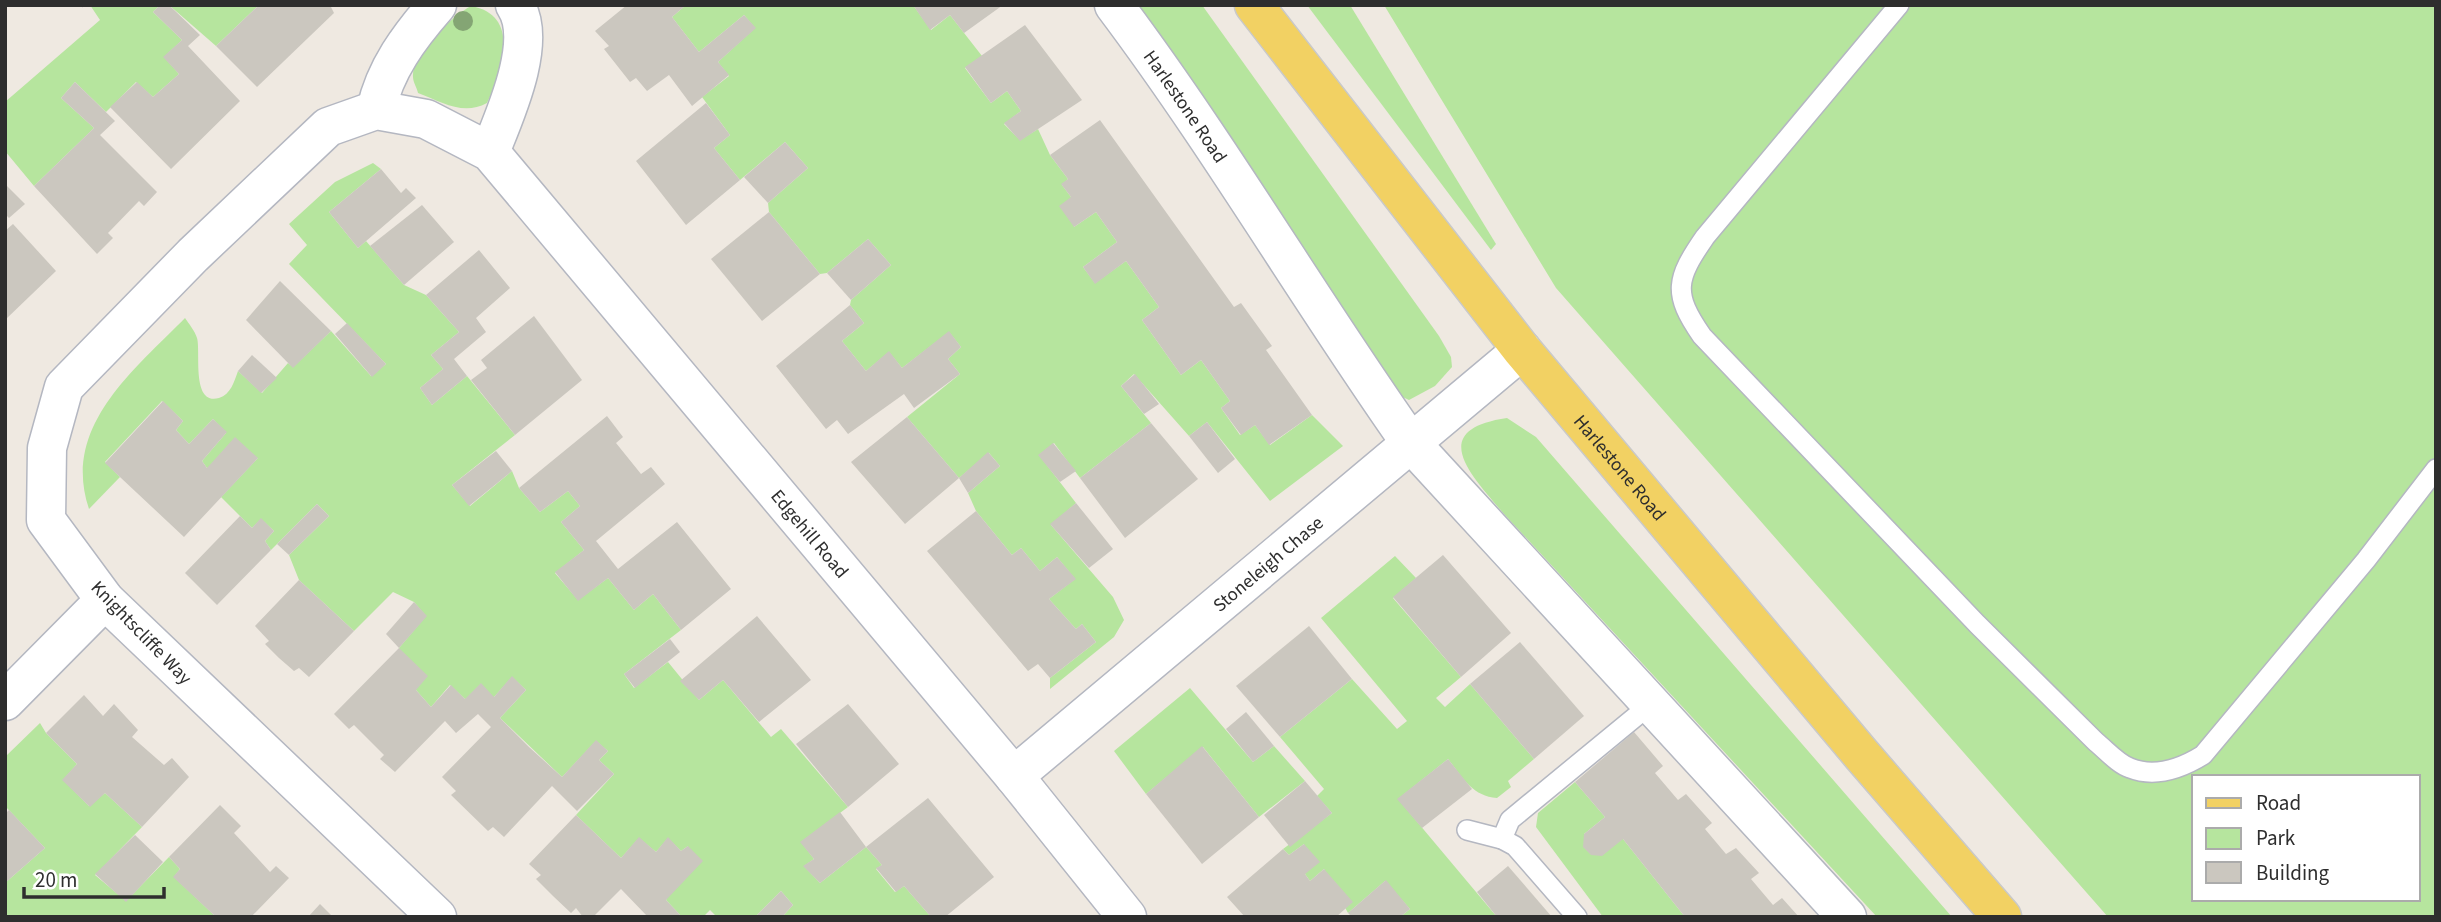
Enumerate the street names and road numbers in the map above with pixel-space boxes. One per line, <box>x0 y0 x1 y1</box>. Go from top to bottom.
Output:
street label: Harlestone Road <box>1136 45 1233 169</box>
street label: Harlestone Road <box>1567 409 1672 527</box>
street label: Edgehill Road <box>764 484 854 584</box>
street label: Stoneleigh Chase <box>1207 510 1330 619</box>
street label: Knightscliffe Way <box>84 575 198 691</box>

